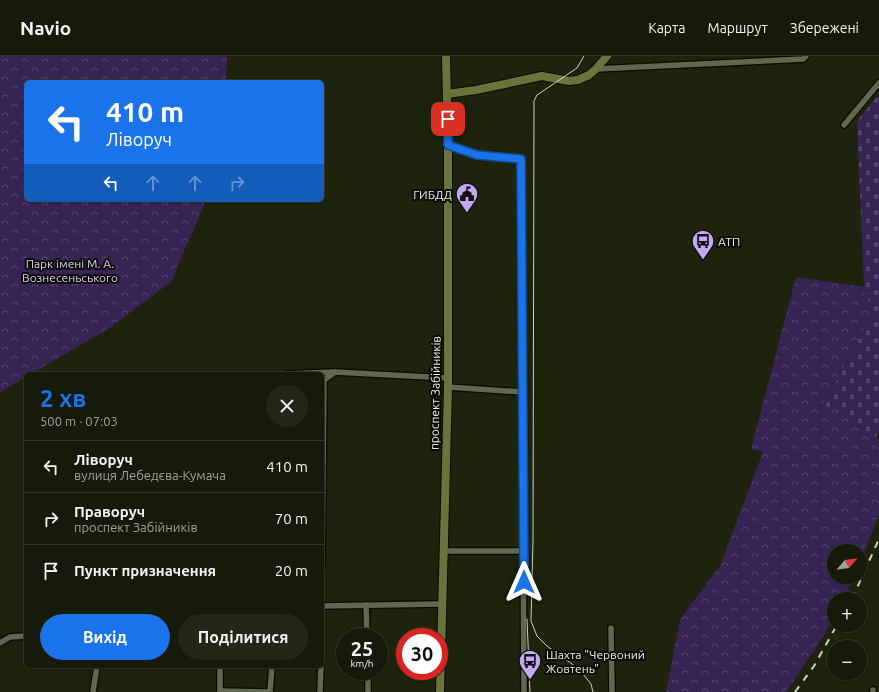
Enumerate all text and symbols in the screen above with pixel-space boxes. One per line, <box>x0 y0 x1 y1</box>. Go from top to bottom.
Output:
text: Navio <box>20 17 71 39</box>
text: Карта <box>648 20 685 36</box>
text: Маршрут <box>707 20 768 36</box>
text: Збережені <box>790 20 859 36</box>
icon: left <box>40 96 92 148</box>
text: 410 m <box>106 96 184 127</box>
pin <box>431 102 465 136</box>
icon: arrive <box>437 108 459 130</box>
text: Ліворуч <box>106 129 172 149</box>
icon: left <box>100 172 122 194</box>
icon: ahead <box>142 172 164 194</box>
icon: ahead <box>184 172 206 194</box>
icon: right <box>226 172 248 194</box>
public building icon: ГИБДД <box>454 181 480 214</box>
place label: ГИБДД <box>413 188 452 201</box>
bus stop icon: АТП <box>690 228 716 261</box>
place label: АТП <box>718 235 740 248</box>
park label: Парк імені М. А. Вознесеньського <box>22 257 118 284</box>
street label: проспект Забійників <box>428 336 442 450</box>
text: 2 хв <box>40 385 86 412</box>
button: close <box>266 385 308 427</box>
text: 500 m · 07:03 <box>40 414 118 428</box>
text: Ліворуч <box>74 451 133 468</box>
icon: left <box>40 456 62 478</box>
text: 410 m <box>266 458 308 475</box>
text: вулиця Лебедєва-Кумача <box>74 468 226 482</box>
text: Праворуч <box>74 503 145 520</box>
icon: right <box>40 508 62 530</box>
text: 70 m <box>275 510 308 527</box>
text: проспект Забійників <box>74 520 198 534</box>
north arrow <box>827 544 867 584</box>
map controls <box>827 544 867 680</box>
icon: arrive <box>40 560 62 582</box>
position arrow <box>503 561 545 603</box>
text: Пункт призначення <box>74 562 216 579</box>
text: 20 m <box>275 562 308 579</box>
button: + <box>827 592 867 632</box>
button: Вихід <box>40 614 170 660</box>
button: Поділитися <box>178 614 308 660</box>
speed limit sign: 30 <box>396 628 448 680</box>
text: 25 <box>351 637 373 660</box>
button: − <box>827 640 867 680</box>
bus stop icon: Шахта "Червоний Жовтень" <box>517 648 543 681</box>
place label: Шахта "Червоний Жовтень" <box>546 648 645 675</box>
text: km/h <box>350 658 374 669</box>

